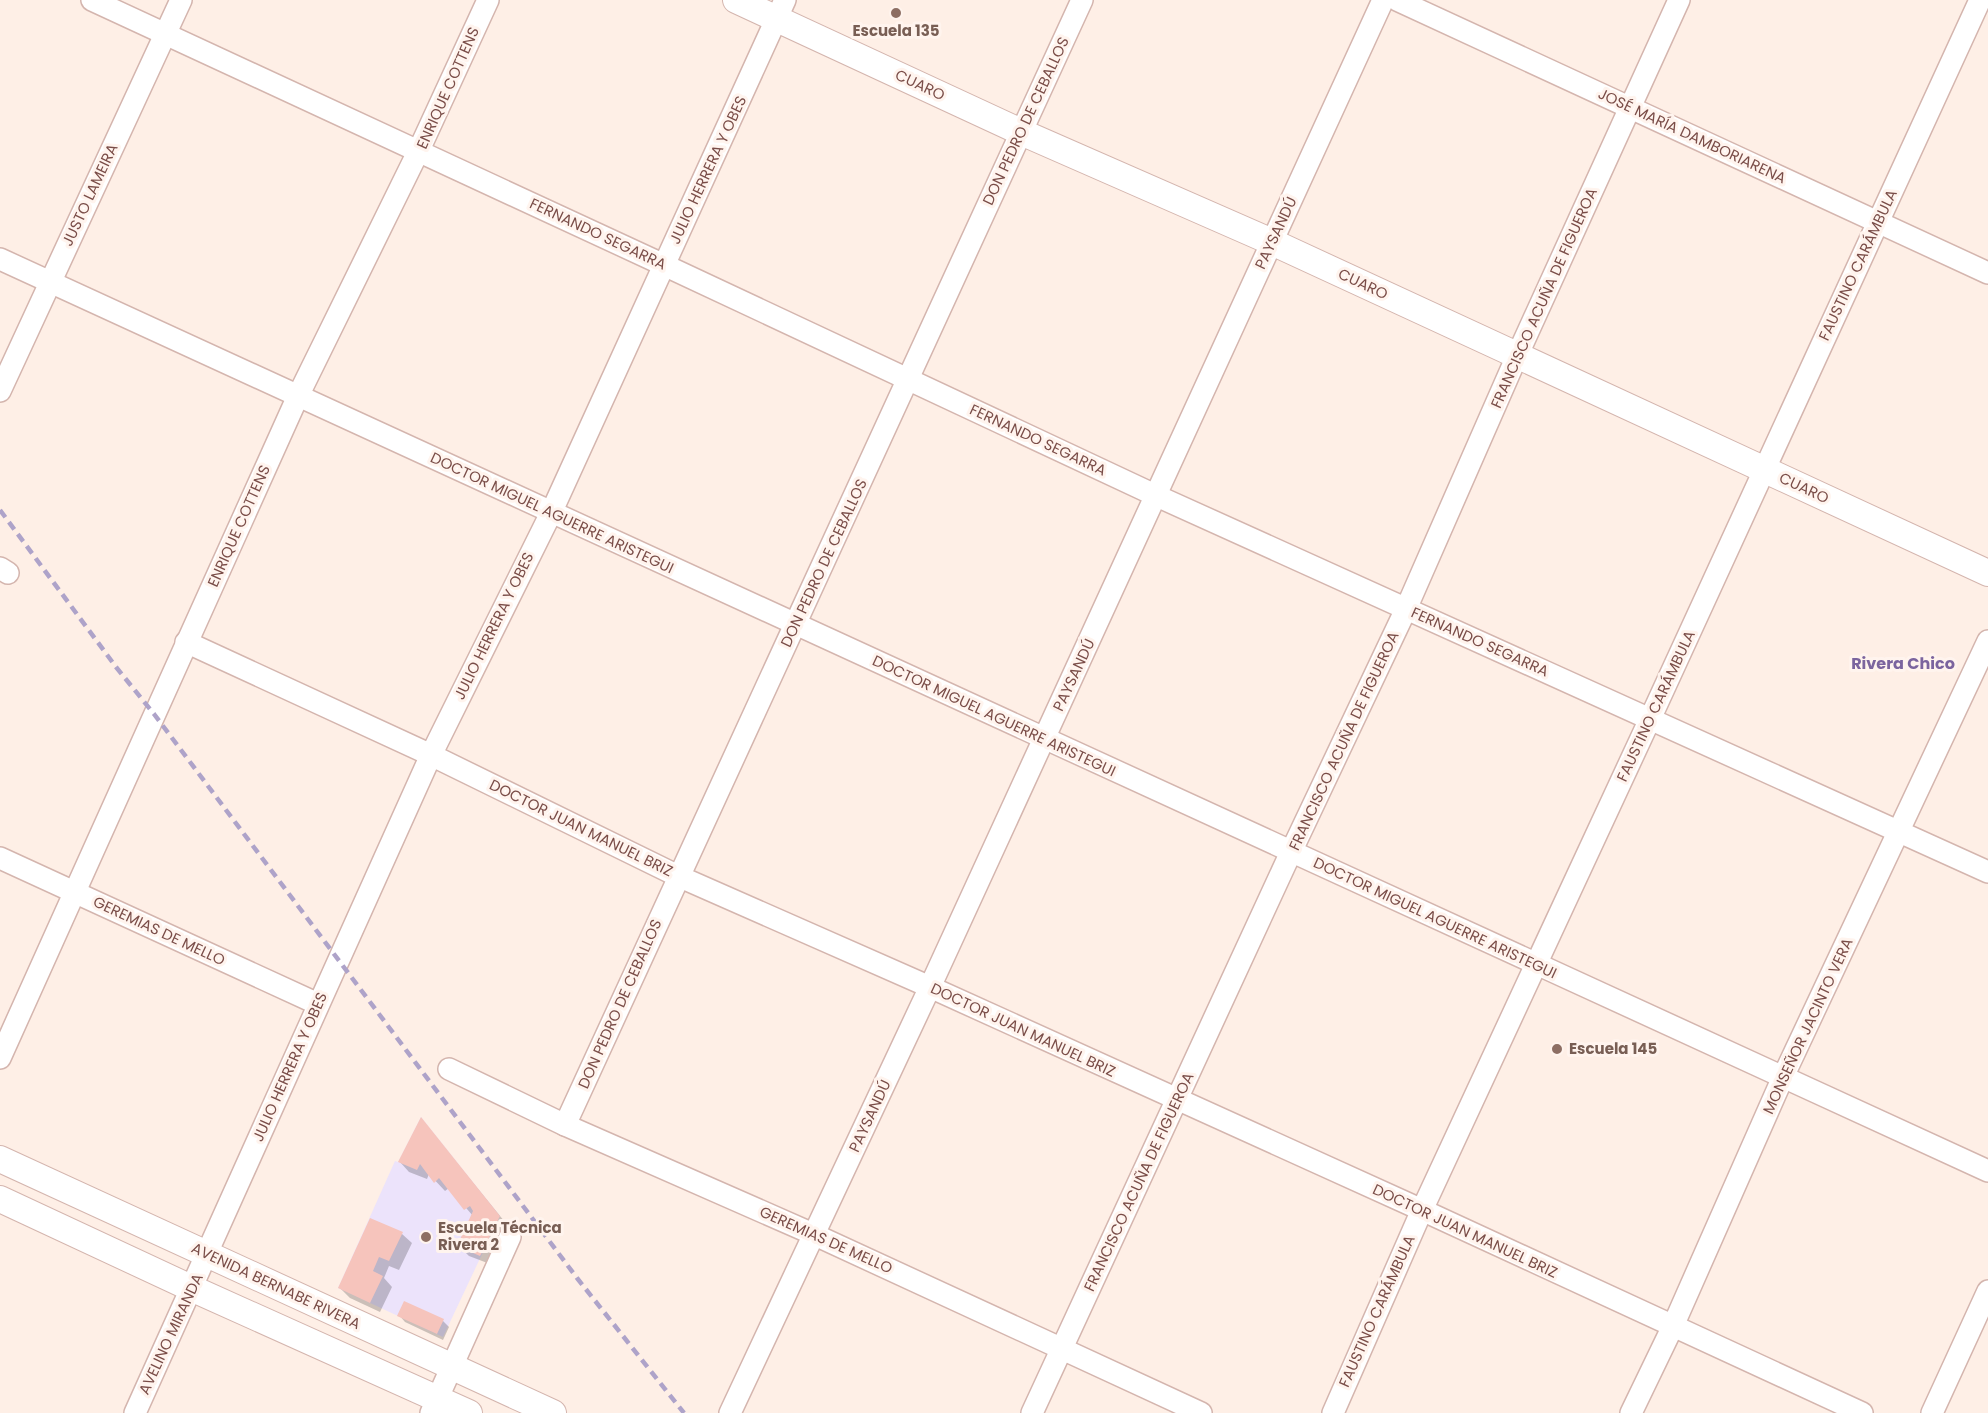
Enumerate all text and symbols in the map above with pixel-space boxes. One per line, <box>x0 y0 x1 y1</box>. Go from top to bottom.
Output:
marker: Escuela 135 <box>889 6 903 20</box>
place label: Escuela 135 <box>852 20 940 41</box>
street label: ENRIQUE COTTENS <box>411 24 484 152</box>
street label: DON PEDRO DE CEBALLOS <box>977 33 1074 208</box>
street label: CUARO <box>892 64 949 105</box>
street label: JOSÉ MARÍA DAMBORIARENA <box>1595 83 1790 188</box>
street label: JULIO HERRERA Y OBES <box>664 92 751 247</box>
street label: JUSTO LAMEIRA <box>57 140 123 249</box>
street label: FRANCISCO ACUÑA DE FIGUEROA <box>1485 184 1602 411</box>
street label: FAUSTINO CARÁMBULA <box>1813 186 1902 344</box>
street label: FERNANDO SEGARRA <box>526 193 670 274</box>
street label: PAYSANDÚ <box>1250 193 1301 272</box>
street label: CUARO <box>1335 263 1392 304</box>
street label: FERNANDO SEGARRA <box>966 399 1110 480</box>
street label: DOCTOR MIGUEL AGUERRE ARISTEGUI <box>427 447 677 578</box>
street label: ENRIQUE COTTENS <box>202 462 275 590</box>
street label: CUARO <box>1776 467 1833 508</box>
street label: DON PEDRO DE CEBALLOS <box>775 475 872 650</box>
street label: JULIO HERRERA Y OBES <box>449 549 538 703</box>
street label: FERNANDO SEGARRA <box>1408 602 1552 681</box>
street label: FAUSTINO CARÁMBULA <box>1611 627 1700 785</box>
street label: FRANCISCO ACUÑA DE FIGUEROA <box>1283 628 1404 854</box>
street label: PAYSANDÚ <box>1048 635 1099 714</box>
street label: DOCTOR MIGUEL AGUERRE ARISTEGUI <box>869 650 1119 781</box>
district label: Rivera Chico <box>1851 652 1955 675</box>
street label: DOCTOR JUAN MANUEL BRIZ <box>486 774 676 881</box>
street label: DOCTOR MIGUEL AGUERRE ARISTEGUI <box>1310 852 1560 983</box>
street label: GEREMIAS DE MELLO <box>90 891 229 970</box>
street label: DON PEDRO DE CEBALLOS <box>573 916 666 1092</box>
street label: MONSEÑOR JACINTO VERA <box>1757 934 1858 1117</box>
street label: DOCTOR JUAN MANUEL BRIZ <box>927 977 1119 1082</box>
street label: JULIO HERRERA Y OBES <box>247 989 332 1145</box>
place label: Escuela 145 <box>1569 1038 1657 1059</box>
marker: Escuela 145 <box>1550 1042 1564 1056</box>
street label: FRANCISCO ACUÑA DE FIGUEROA <box>1078 1069 1199 1295</box>
street label: PAYSANDÚ <box>844 1076 895 1155</box>
street label: DOCTOR JUAN MANUEL BRIZ <box>1369 1178 1561 1283</box>
street label: GEREMIAS DE MELLO <box>756 1201 896 1278</box>
place label: Escuela Técnica Rivera 2 <box>438 1217 562 1255</box>
marker: Escuela Técnica Rivera 2 <box>419 1230 433 1244</box>
street label: FAUSTINO CARÁMBULA <box>1333 1231 1420 1390</box>
street label: AVENIDA BERNABE RIVERA <box>188 1237 364 1334</box>
street label: AVELINO MIRANDA <box>133 1270 208 1398</box>

